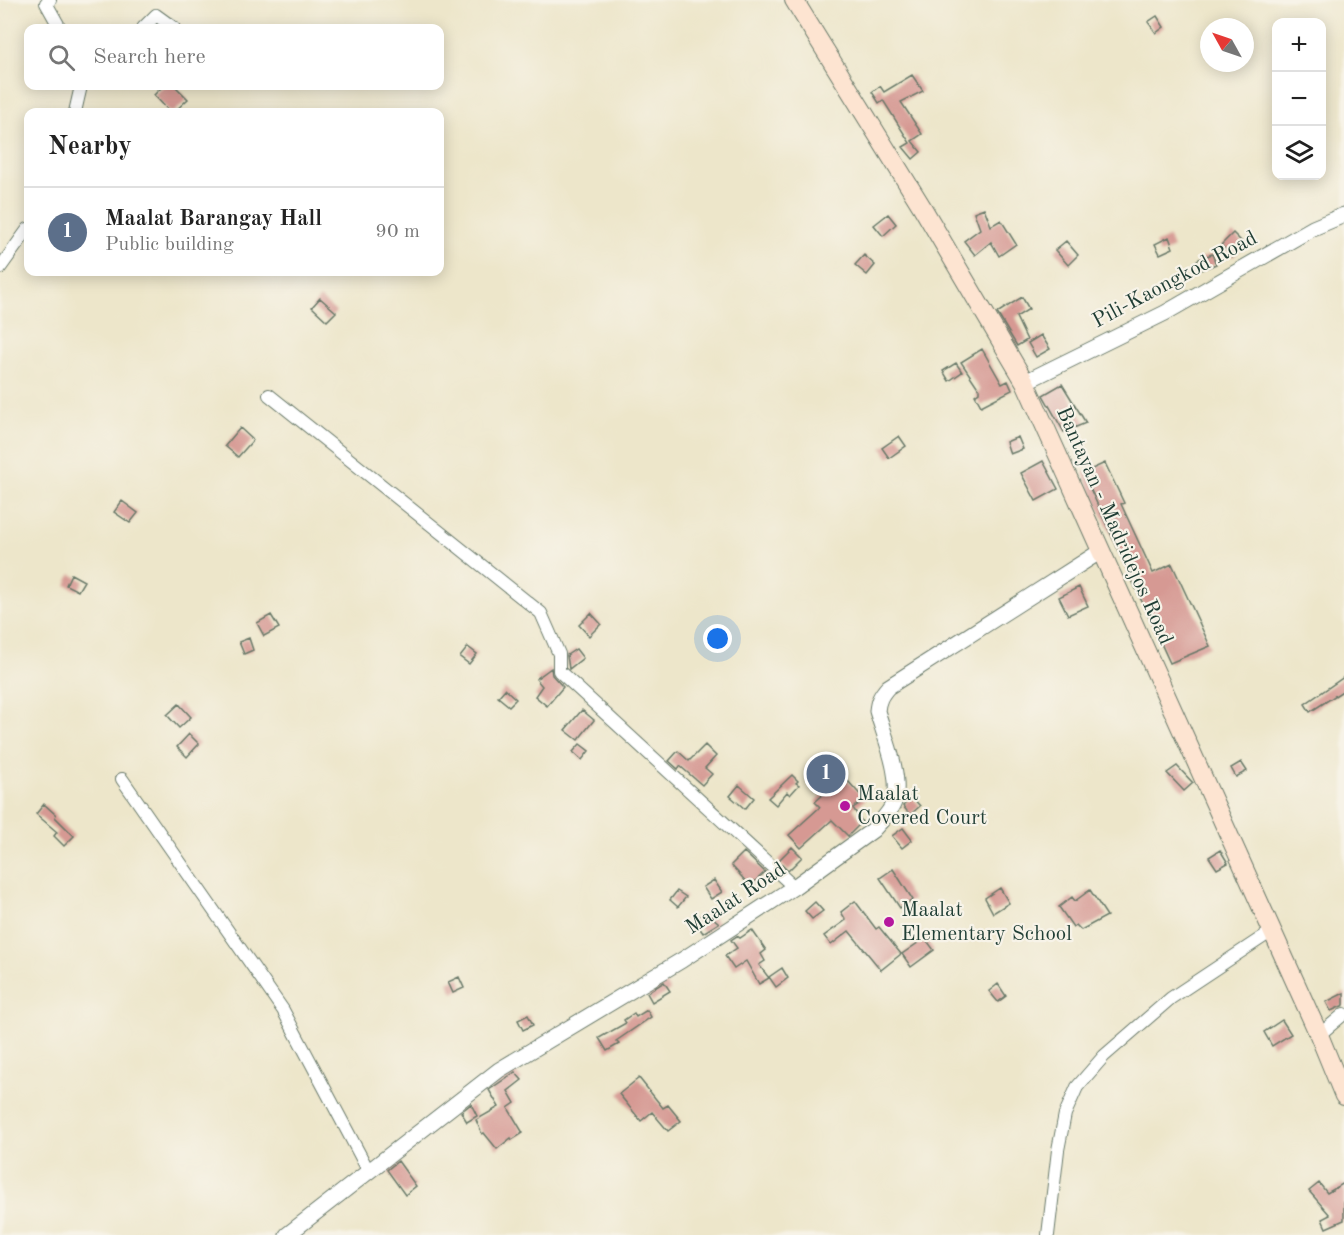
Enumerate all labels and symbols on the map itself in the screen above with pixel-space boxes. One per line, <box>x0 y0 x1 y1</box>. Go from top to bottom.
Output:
north arrow <box>1200 18 1254 72</box>
street label: Pili-Kaongkod Road <box>1089 228 1261 332</box>
street label: Bantayan - Madridejos Road <box>1052 404 1176 648</box>
your location <box>703 624 732 653</box>
pin: 1 <box>806 752 846 796</box>
place label: Maalat Covered Court <box>857 784 987 829</box>
marker: Maalat Covered Court <box>838 799 852 813</box>
street label: Maalat Road <box>682 859 790 939</box>
place label: Maalat Elementary School <box>901 900 1072 945</box>
marker: Maalat Elementary School <box>882 915 896 929</box>

